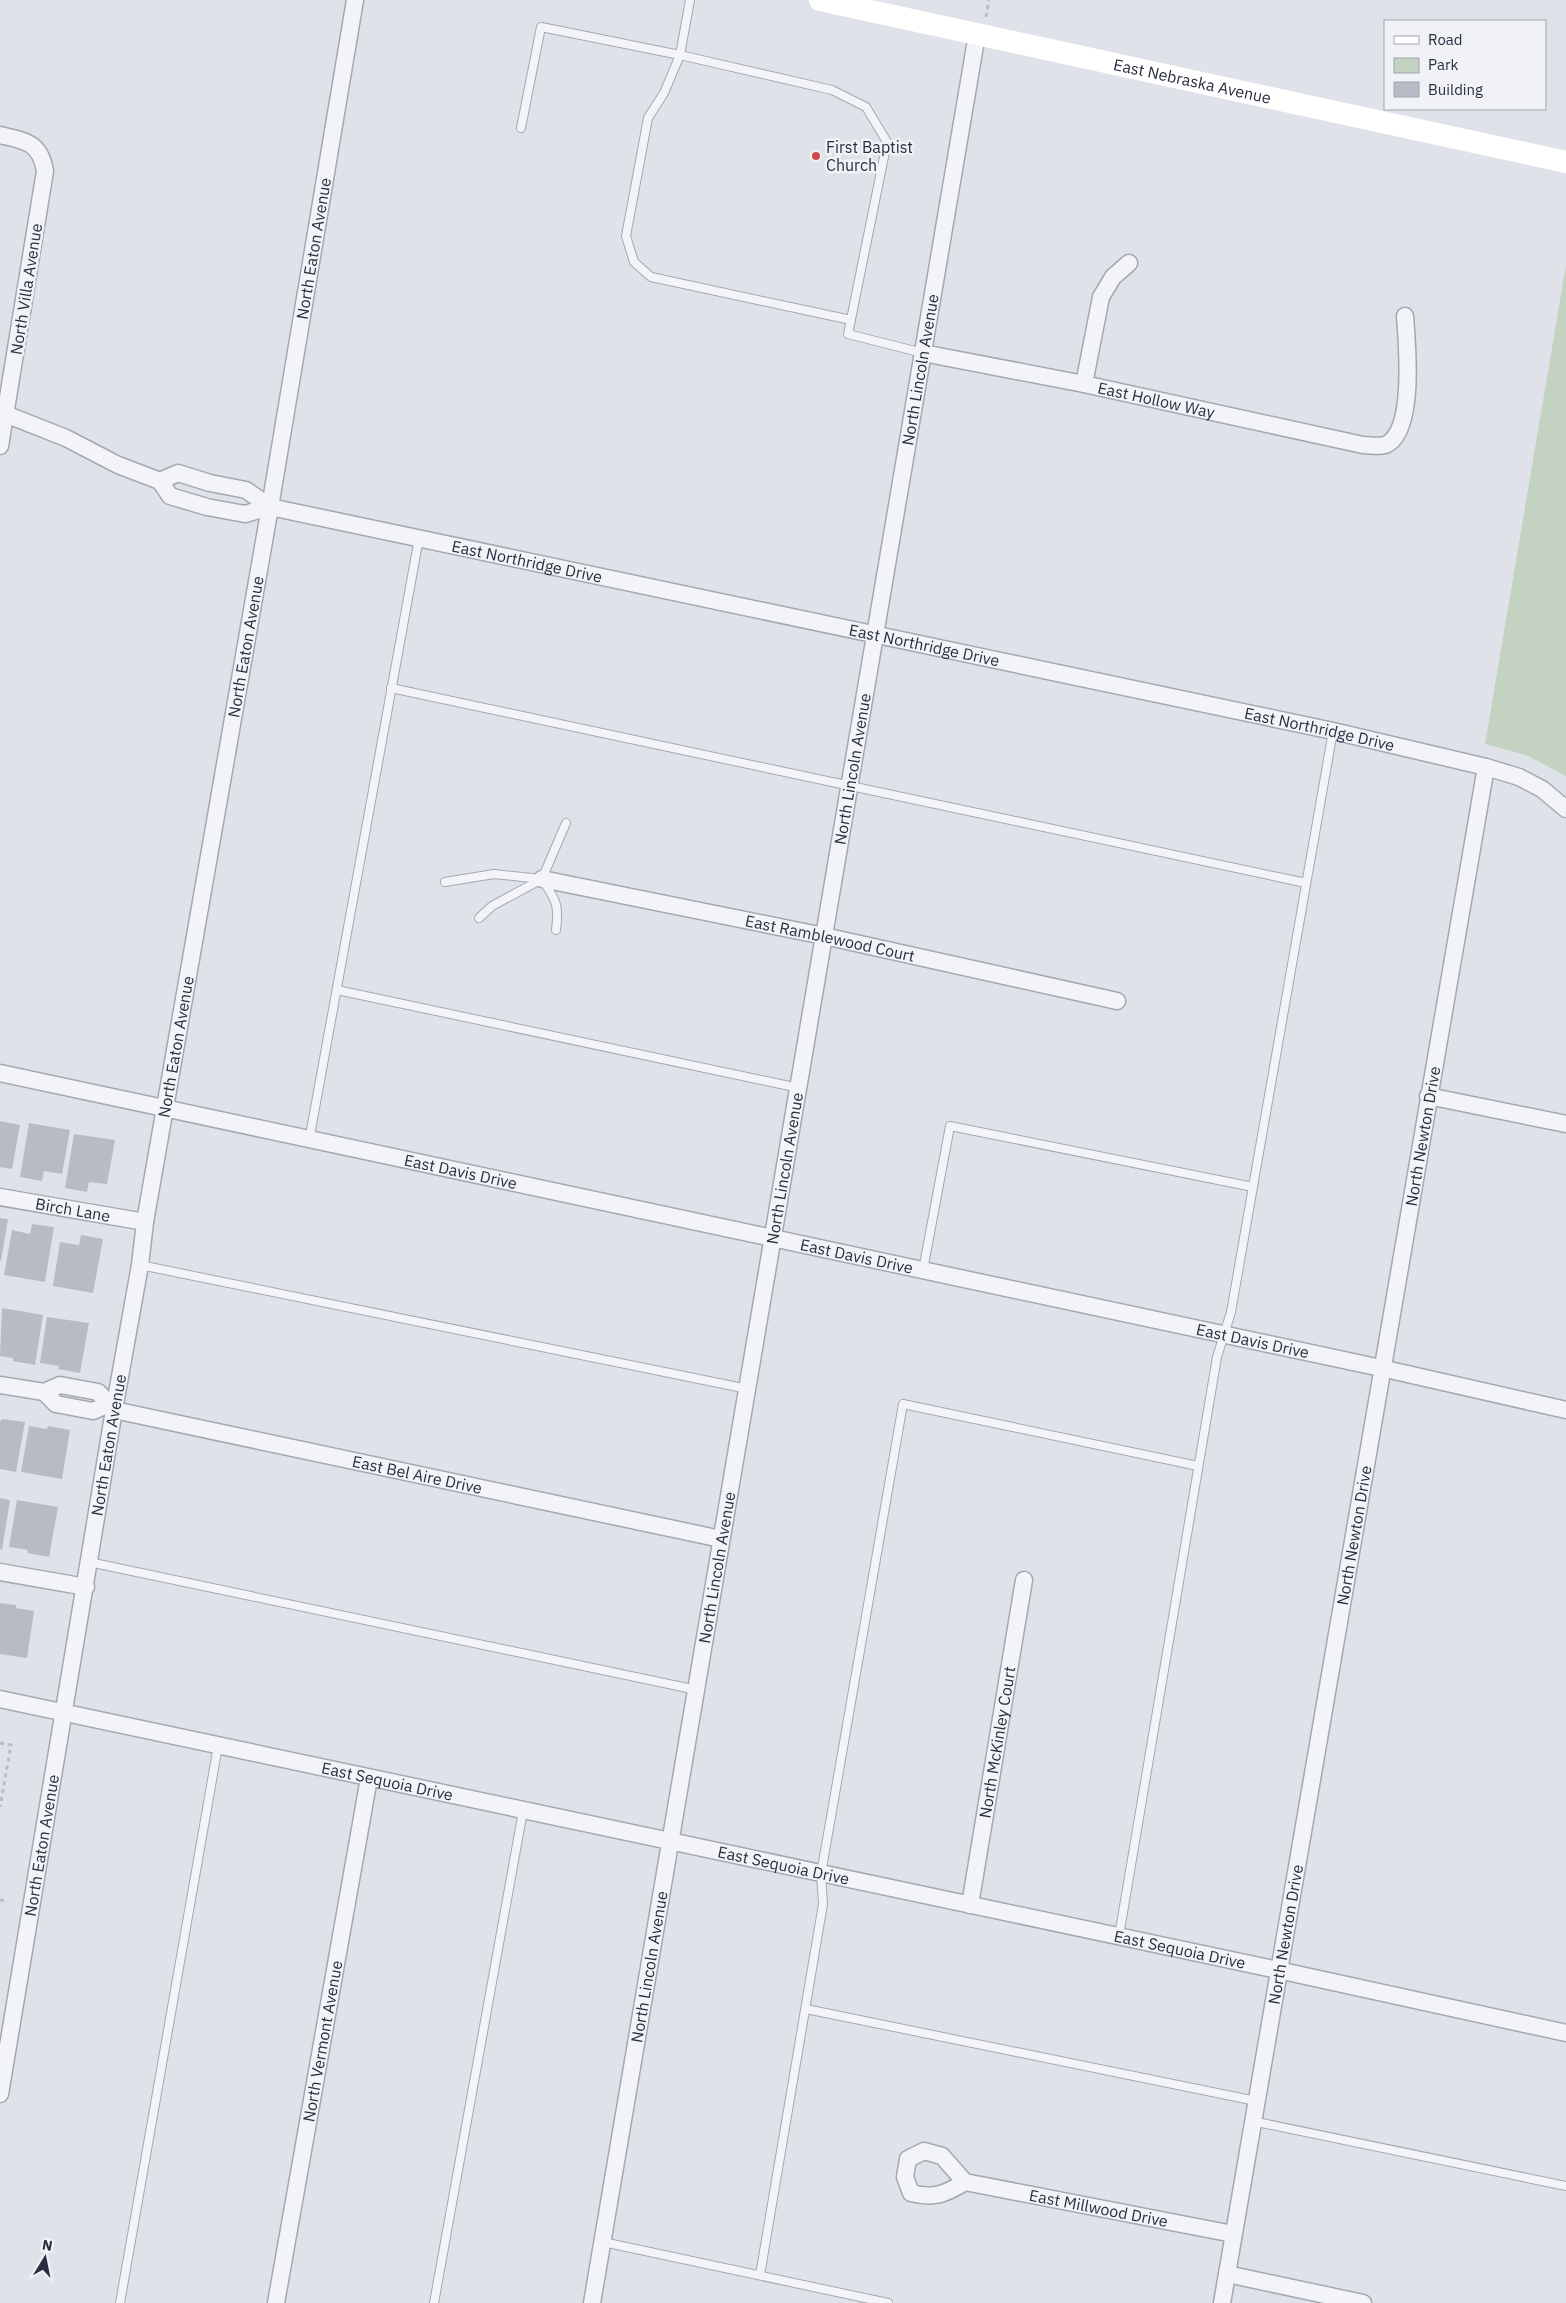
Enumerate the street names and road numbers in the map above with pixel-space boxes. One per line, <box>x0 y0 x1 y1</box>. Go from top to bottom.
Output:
street label: East Nebraska Avenue <box>1112 54 1273 108</box>
street label: North Eaton Avenue <box>292 176 335 321</box>
street label: North Villa Avenue <box>6 222 46 356</box>
street label: North Lincoln Avenue <box>897 292 943 447</box>
street label: East Hollow Way <box>1096 377 1217 422</box>
street label: East Northridge Drive <box>450 536 604 587</box>
street label: North Eaton Avenue <box>223 574 268 719</box>
street label: East Northridge Drive <box>847 619 1002 671</box>
street label: North Lincoln Avenue <box>830 691 875 846</box>
street label: East Northridge Drive <box>1243 703 1397 755</box>
street label: East Ramblewood Court <box>744 910 917 966</box>
street label: North Eaton Avenue <box>153 974 198 1119</box>
street label: North Newton Drive <box>1401 1064 1444 1208</box>
street label: North Lincoln Avenue <box>762 1091 807 1246</box>
street label: East Davis Drive <box>402 1150 519 1193</box>
street label: Birch Lane <box>34 1193 112 1226</box>
street label: East Davis Drive <box>798 1234 915 1278</box>
street label: East Davis Drive <box>1195 1319 1311 1362</box>
street label: North Eaton Avenue <box>87 1372 130 1517</box>
street label: East Bel Aire Drive <box>350 1451 484 1498</box>
street label: North Newton Drive <box>1332 1464 1376 1607</box>
street label: North Lincoln Avenue <box>694 1490 740 1645</box>
street label: North McKinley Court <box>975 1665 1019 1820</box>
street label: East Sequoia Drive <box>320 1757 455 1805</box>
street label: North Eaton Avenue <box>20 1773 63 1918</box>
street label: East Sequoia Drive <box>716 1841 851 1889</box>
street label: North Newton Drive <box>1264 1863 1307 2006</box>
street label: North Lincoln Avenue <box>626 1889 672 2044</box>
street label: East Sequoia Drive <box>1112 1925 1248 1973</box>
street label: North Vermont Avenue <box>298 1959 347 2123</box>
street label: East Millwood Drive <box>1028 2185 1170 2231</box>

